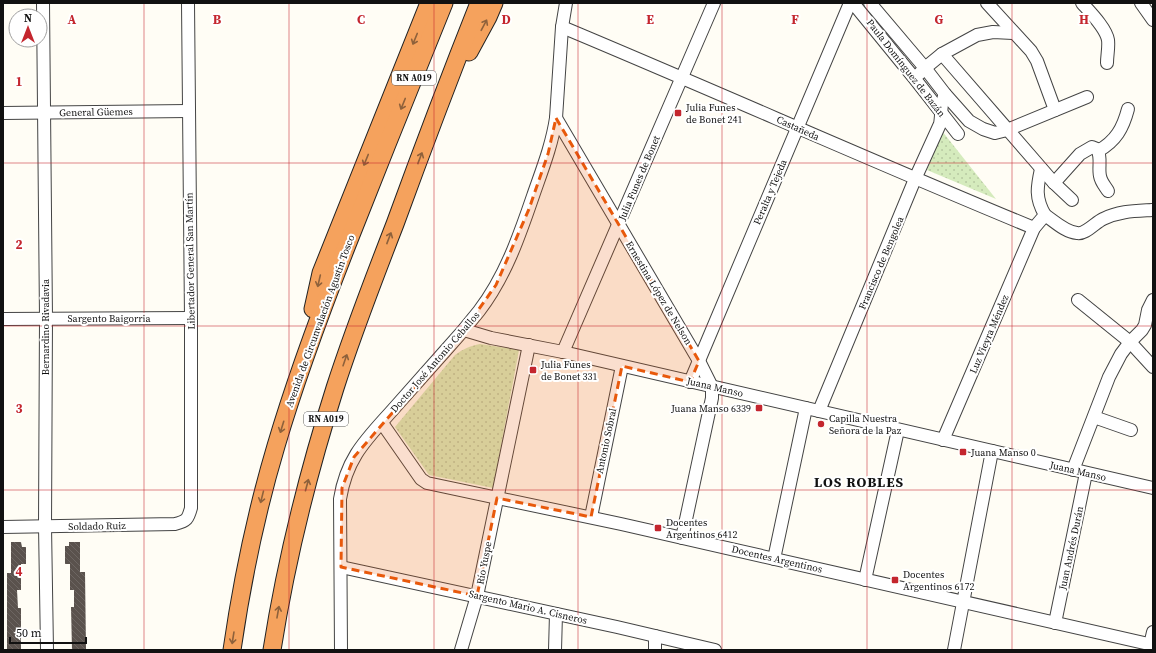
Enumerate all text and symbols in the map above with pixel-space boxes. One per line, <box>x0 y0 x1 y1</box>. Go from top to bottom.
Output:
north arrow <box>8 8 48 48</box>
text: N <box>24 11 32 26</box>
text: A <box>68 11 77 28</box>
text: B <box>213 11 222 28</box>
text: C <box>357 11 365 28</box>
text: D <box>501 11 511 28</box>
text: E <box>646 11 654 28</box>
text: F <box>791 11 799 28</box>
text: G <box>935 11 944 28</box>
text: H <box>1079 11 1089 28</box>
street label: Paula Domínguez de Bazán <box>864 16 948 120</box>
one-way arrow <box>481 19 488 31</box>
one-way arrow <box>410 33 418 45</box>
road number: RN A019 <box>392 71 436 85</box>
text: 1 <box>15 73 23 90</box>
one-way arrow <box>399 98 407 110</box>
place label: Julia Funes de Bonet 241 <box>685 101 743 126</box>
street label: General Güemes <box>59 105 133 119</box>
marker: Julia Funes de Bonet 241 <box>673 108 683 118</box>
street label: Castañeda <box>774 113 822 144</box>
street label: Julia Funes de Bonet <box>615 133 663 223</box>
one-way arrow <box>362 153 369 165</box>
one-way arrow <box>416 153 424 165</box>
street label: Peralta y Tejeda <box>750 156 790 227</box>
street label: Libertador General San Martín <box>182 192 198 330</box>
street label: Francisco de Bengolea <box>856 214 907 311</box>
street label: Avenida de Circunvalación Agustín Tosco <box>283 232 358 409</box>
one-way arrow <box>386 233 394 245</box>
text: 2 <box>15 236 23 253</box>
street label: Ernestina López de Nelson <box>623 239 695 347</box>
one-way arrow <box>315 274 323 287</box>
street label: Bernardino Rivadavia <box>39 278 52 375</box>
street label: Luz Vieyra Méndez <box>967 292 1012 375</box>
street label: Doctor José Antonio Ceballos <box>388 309 482 415</box>
street label: Sargento Baigorria <box>67 312 151 325</box>
one-way arrow <box>341 355 349 367</box>
place label: Julia Funes de Bonet 331 <box>540 358 598 383</box>
marker: Julia Funes de Bonet 331 <box>528 365 538 375</box>
street label: Juana Manso <box>685 374 745 400</box>
text: 3 <box>15 400 23 417</box>
place label: Juana Manso 6339 <box>670 402 751 415</box>
marker: Juana Manso 6339 <box>754 403 764 413</box>
street label: Antonio Sobral <box>593 407 619 475</box>
road number: RN A019 <box>304 412 348 426</box>
place label: Capilla Nuestra Señora de la Paz <box>829 412 902 437</box>
marker: Capilla Nuestra Señora de la Paz <box>816 419 826 429</box>
one-way arrow <box>278 420 285 433</box>
place label: Juana Manso 0 <box>970 446 1036 459</box>
marker: Juana Manso 0 <box>958 447 968 457</box>
street label: Juana Manso <box>1048 458 1108 484</box>
district label: LOS ROBLES <box>814 472 904 492</box>
one-way arrow <box>304 478 311 491</box>
one-way arrow <box>258 490 265 503</box>
street label: Juan Andrés Durán <box>1056 505 1086 592</box>
place label: Docentes Argentinos 6412 <box>666 516 737 541</box>
street label: Soldado Ruiz <box>68 519 126 533</box>
marker: Docentes Argentinos 6412 <box>653 523 663 533</box>
street label: Río Yuspe <box>473 540 495 586</box>
street label: Docentes Argentinos <box>730 542 824 576</box>
text: 4 <box>15 563 23 580</box>
place label: Docentes Argentinos 6172 <box>903 568 974 593</box>
marker: Docentes Argentinos 6172 <box>890 575 900 585</box>
street label: Sargento Mario A. Cisneros <box>468 587 588 627</box>
one-way arrow <box>275 605 283 618</box>
scale bar <box>10 619 86 645</box>
text: 50 m <box>16 625 42 641</box>
one-way arrow <box>229 631 237 644</box>

